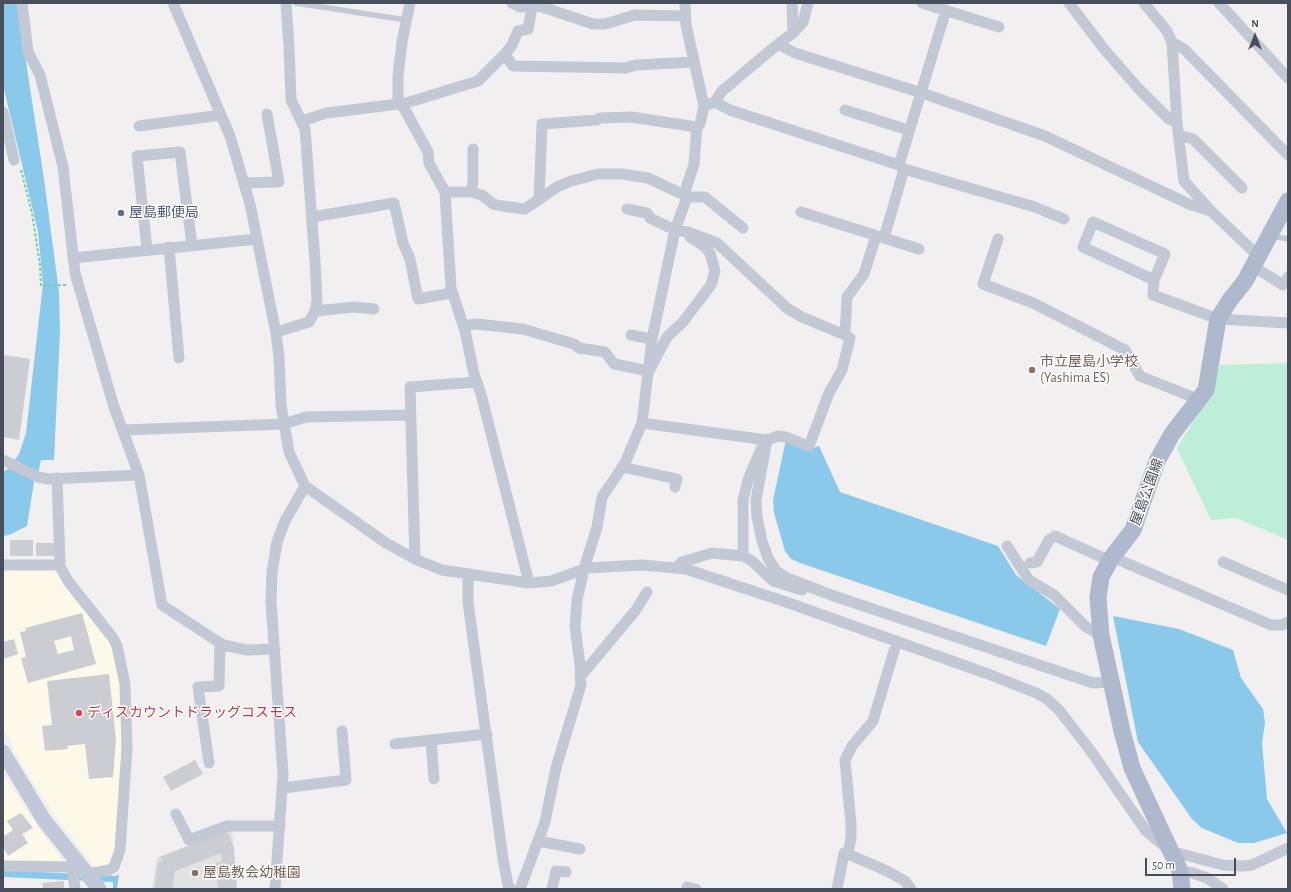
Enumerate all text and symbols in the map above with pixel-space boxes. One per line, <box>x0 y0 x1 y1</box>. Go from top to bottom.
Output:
north arrow <box>1235 16 1275 56</box>
text: N <box>1251 18 1259 29</box>
place label: 屋島郵便局 <box>129 205 199 221</box>
marker: 屋島郵便局 <box>116 208 126 218</box>
place label: 市立屋島小学校 (Yashima ES) <box>1040 354 1138 386</box>
marker: 市立屋島小学校 (Yashima ES) <box>1027 365 1037 375</box>
street label: 屋島公園線 <box>1127 456 1167 528</box>
place label: ディスカウントドラッグコスモス <box>87 705 297 721</box>
marker: ディスカウントドラッグコスモス <box>74 708 84 718</box>
scale bar <box>1147 850 1238 876</box>
text: 50 m <box>1152 859 1175 871</box>
place label: 屋島教会幼稚園 <box>203 865 301 881</box>
marker: 屋島教会幼稚園 <box>190 868 200 878</box>

